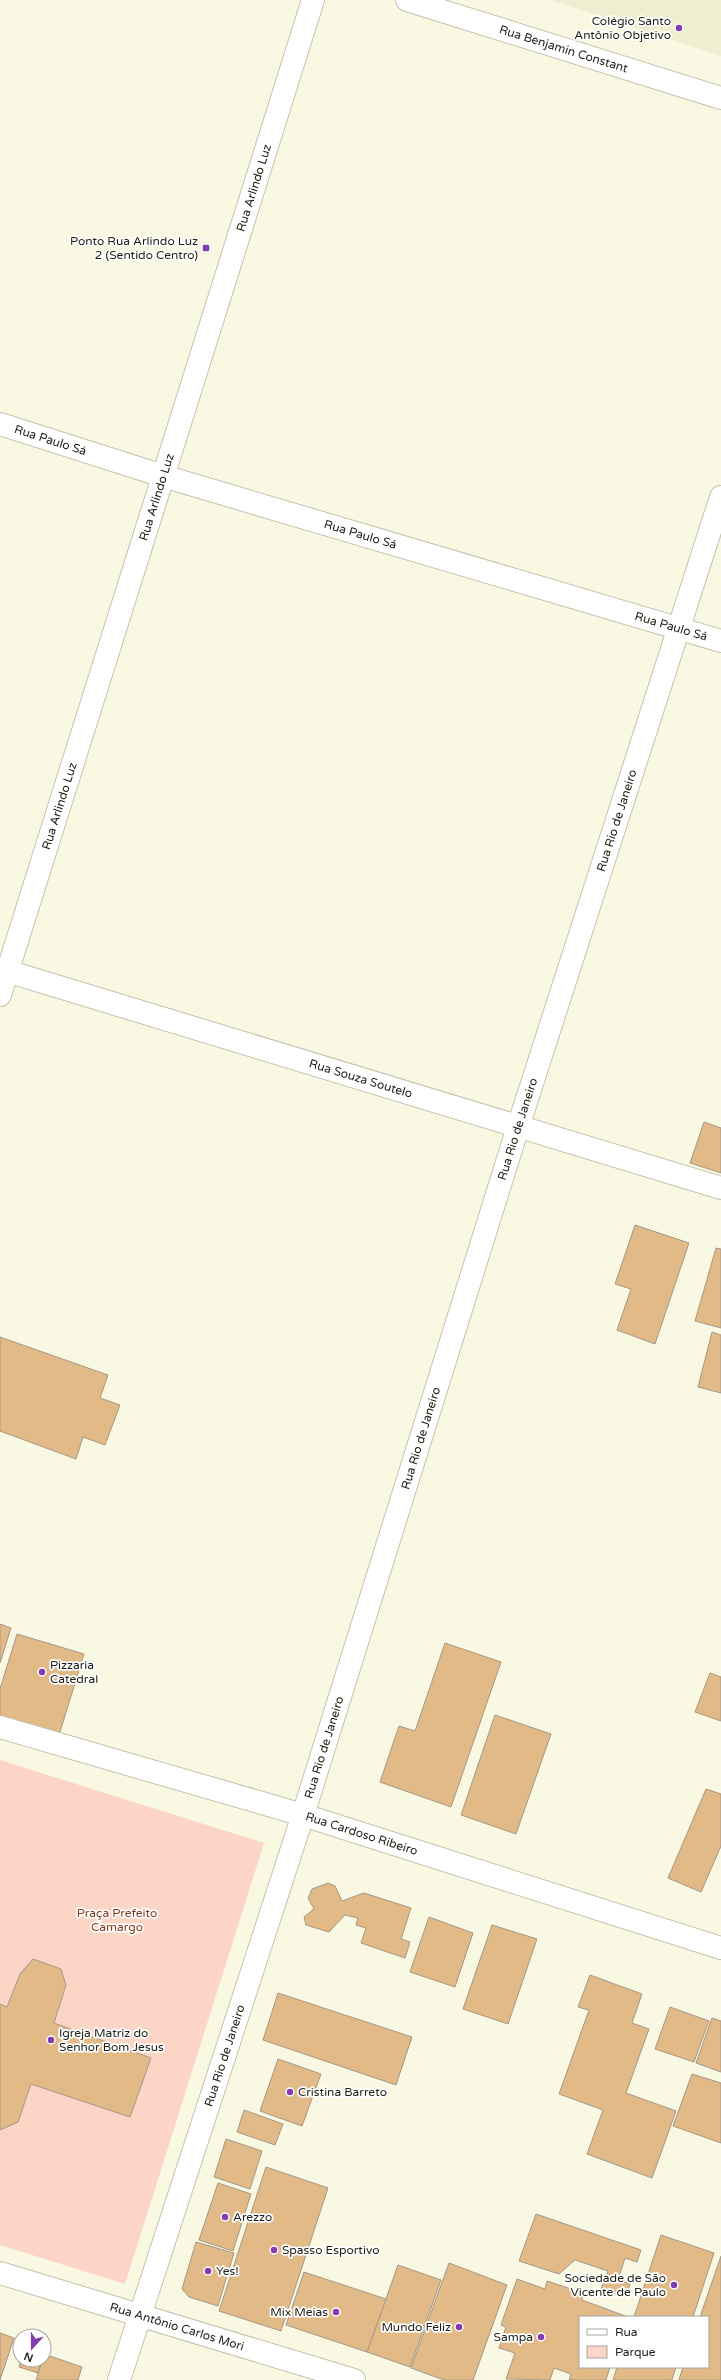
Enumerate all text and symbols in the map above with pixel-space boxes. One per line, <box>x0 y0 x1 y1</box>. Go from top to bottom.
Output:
place label: Colégio Santo Antônio Objetivo <box>574 14 671 42</box>
street label: Rua Benjamin Constant <box>498 22 630 76</box>
marker: Colégio Santo Antônio Objetivo <box>674 23 684 33</box>
street label: Rua Arlindo Luz <box>234 143 274 233</box>
place label: Ponto Rua Arlindo Luz 2 (Sentido Centro) <box>70 234 198 262</box>
marker: Ponto Rua Arlindo Luz 2 (Sentido Centro) <box>201 243 211 253</box>
street label: Rua Paulo Sá <box>13 422 88 458</box>
street label: Rua Arlindo Luz <box>136 452 177 542</box>
street label: Rua Paulo Sá <box>322 517 398 552</box>
street label: Rua Paulo Sá <box>633 609 709 644</box>
street label: Rua Arlindo Luz <box>39 761 80 852</box>
street label: Rua Rio de Janeiro <box>594 768 640 873</box>
street label: Rua Souza Soutelo <box>307 1056 414 1101</box>
street label: Rua Rio de Janeiro <box>495 1076 540 1182</box>
street label: Rua Rio de Janeiro <box>398 1385 443 1491</box>
place label: Pizzaria Catedral <box>50 1658 98 1686</box>
marker: Pizzaria Catedral <box>37 1667 47 1677</box>
street label: Rua Rio de Janeiro <box>302 1695 347 1800</box>
street label: Rua Cardoso Ribeiro <box>304 1809 419 1858</box>
park label: Praça Prefeito Camargo <box>77 1906 157 1934</box>
street label: Rua Rio de Janeiro <box>201 2003 248 2109</box>
place label: Igreja Matriz do Senhor Bom Jesus <box>59 2026 164 2054</box>
marker: Igreja Matriz do Senhor Bom Jesus <box>46 2035 56 2045</box>
place label: Cristina Barreto <box>298 2085 387 2099</box>
marker: Cristina Barreto <box>285 2087 295 2097</box>
place label: Arezzo <box>233 2210 272 2224</box>
marker: Arezzo <box>220 2212 230 2222</box>
place label: Spasso Esportivo <box>282 2243 380 2257</box>
marker: Spasso Esportivo <box>269 2245 279 2255</box>
place label: Yes! <box>216 2264 239 2278</box>
marker: Yes! <box>203 2266 213 2276</box>
place label: Sociedade de São Vicente de Paulo <box>564 2271 666 2299</box>
marker: Sociedade de São Vicente de Paulo <box>669 2280 679 2290</box>
street label: Rua Antônio Carlos Mori <box>108 2300 246 2353</box>
place label: Mix Meias <box>270 2305 328 2319</box>
marker: Mix Meias <box>331 2307 341 2317</box>
legend <box>579 2316 709 2368</box>
place label: Mundo Feliz <box>381 2320 451 2334</box>
marker: Mundo Feliz <box>454 2322 464 2332</box>
text: Rua <box>615 2325 638 2339</box>
north arrow <box>12 2328 52 2368</box>
place label: Sampa <box>494 2330 533 2344</box>
marker: Sampa <box>536 2332 546 2342</box>
text: Parque <box>615 2345 656 2359</box>
text: N <box>22 2349 35 2365</box>

